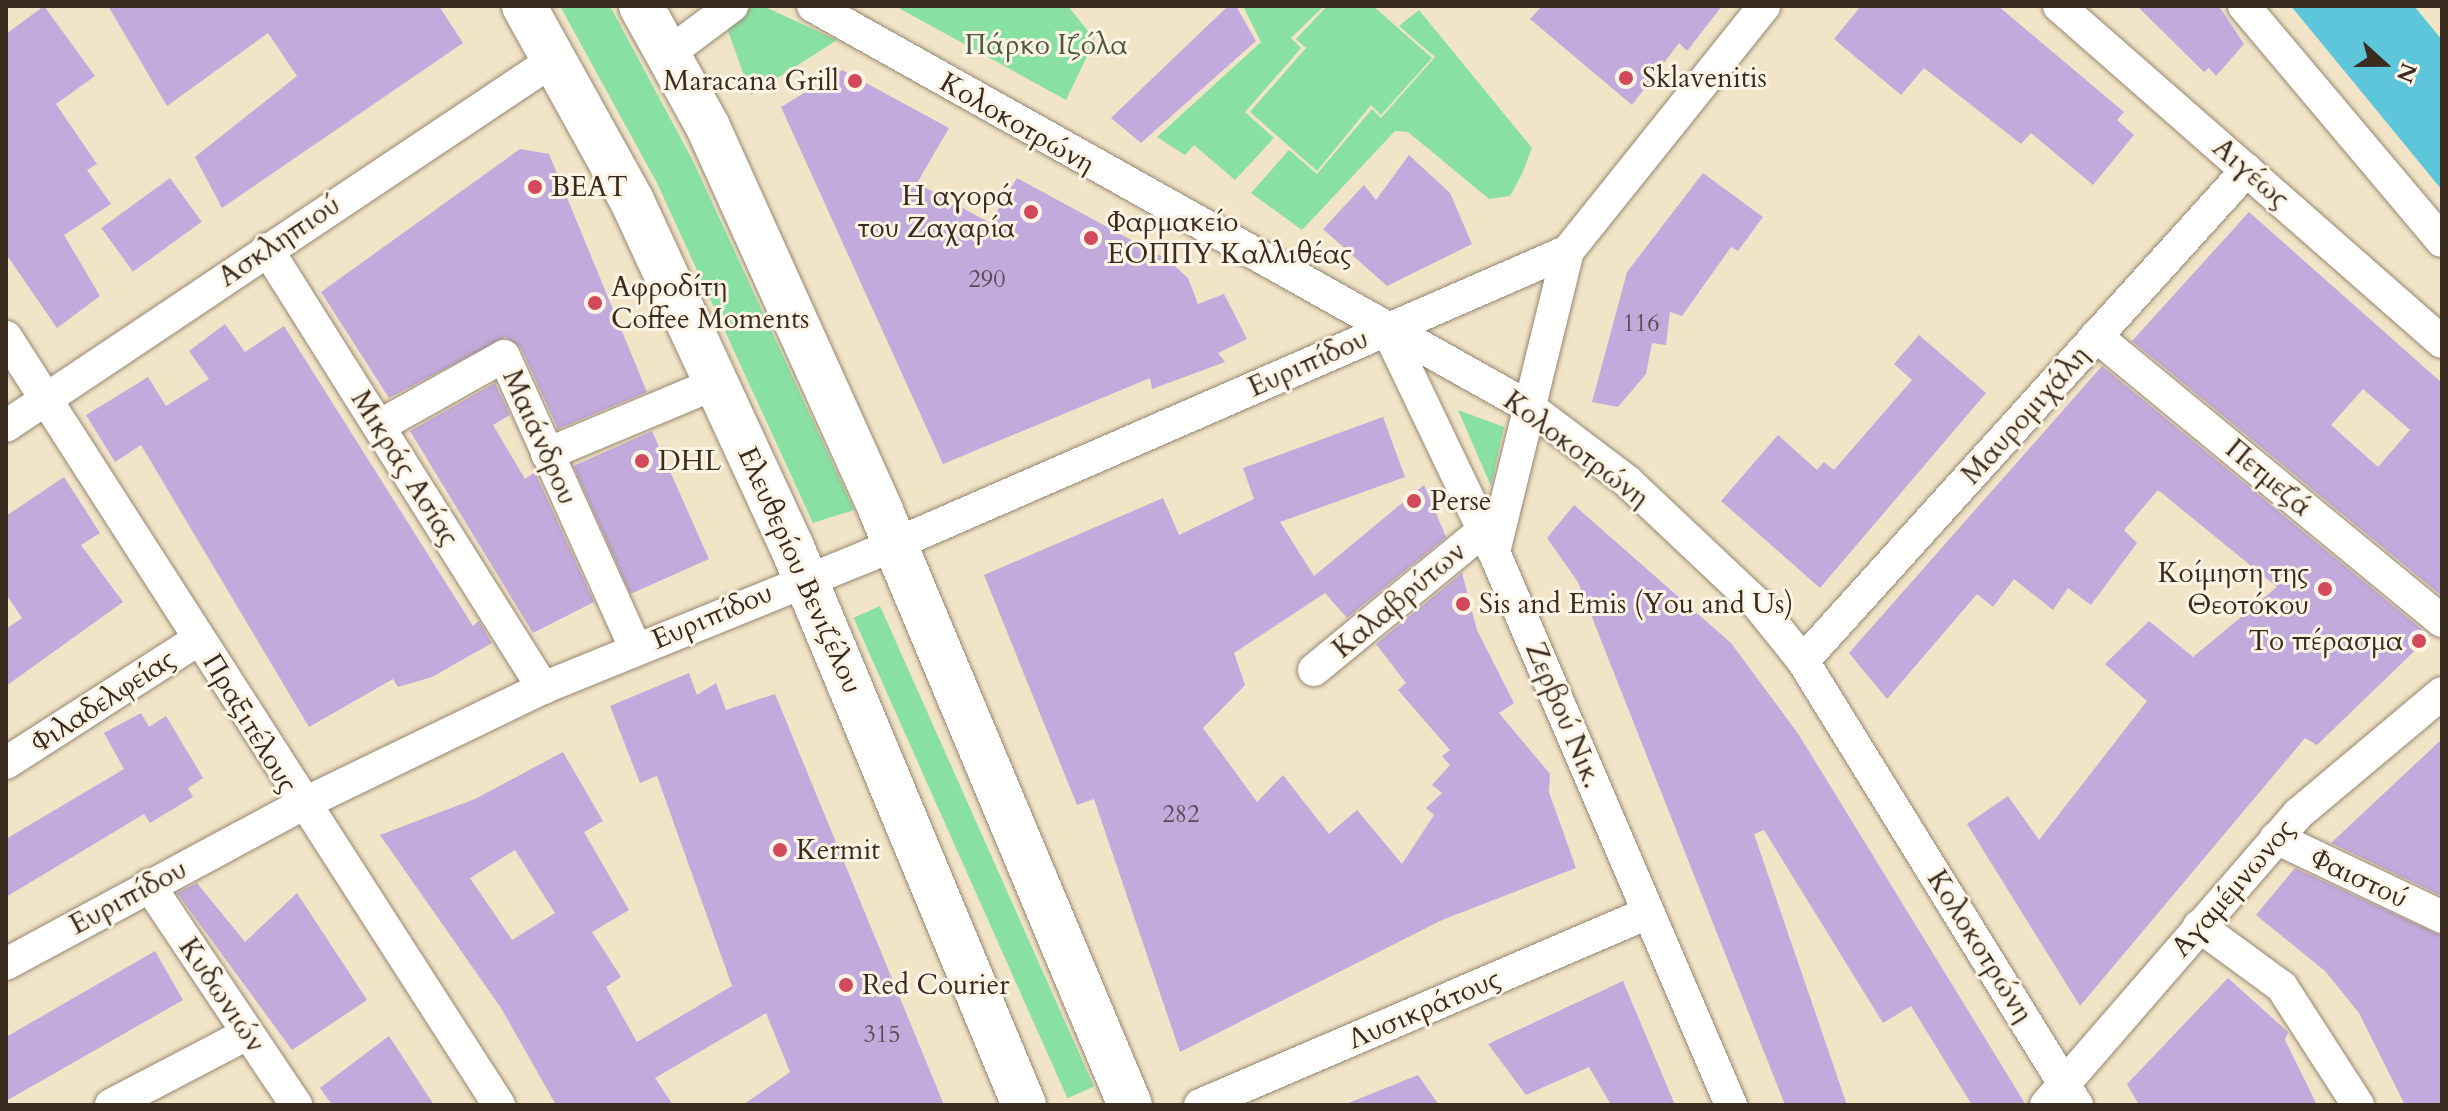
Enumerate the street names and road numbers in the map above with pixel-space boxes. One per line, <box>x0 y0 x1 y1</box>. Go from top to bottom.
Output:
street label: Κολοκοτρώνη <box>934 65 1100 181</box>
street label: Αιγέως <box>2206 131 2296 215</box>
street label: Ασκληπιού <box>212 188 346 294</box>
street label: Ευριπίδου <box>1243 322 1373 404</box>
street label: Μαυρομιχάλη <box>1954 339 2096 491</box>
street label: Μαιάνδρου <box>495 364 585 510</box>
street label: Μικράς Ασίας <box>344 384 466 552</box>
street label: Κολοκοτρώνη <box>1497 384 1655 514</box>
street label: Πετμεζά <box>2219 432 2319 524</box>
street label: Ελευθερίου Βενιζέλου <box>731 442 869 698</box>
street label: Καλαβρύτων <box>1326 535 1472 665</box>
street label: Ευριπίδου <box>647 576 777 656</box>
street label: Ζερβού Νικ. <box>1518 637 1610 793</box>
street label: Φιλαδελφείας <box>25 642 181 760</box>
street label: Πραξιτέλους <box>195 647 305 799</box>
street label: Αγαμέμνωνος <box>2164 812 2302 964</box>
street label: Φαιστού <box>2305 841 2413 915</box>
street label: Ευριπίδου <box>64 852 192 942</box>
street label: Κολοκοτρώνη <box>1920 864 2040 1028</box>
street label: Κυδωνιών <box>172 932 272 1058</box>
street label: Λυσικράτους <box>1343 962 1505 1056</box>

